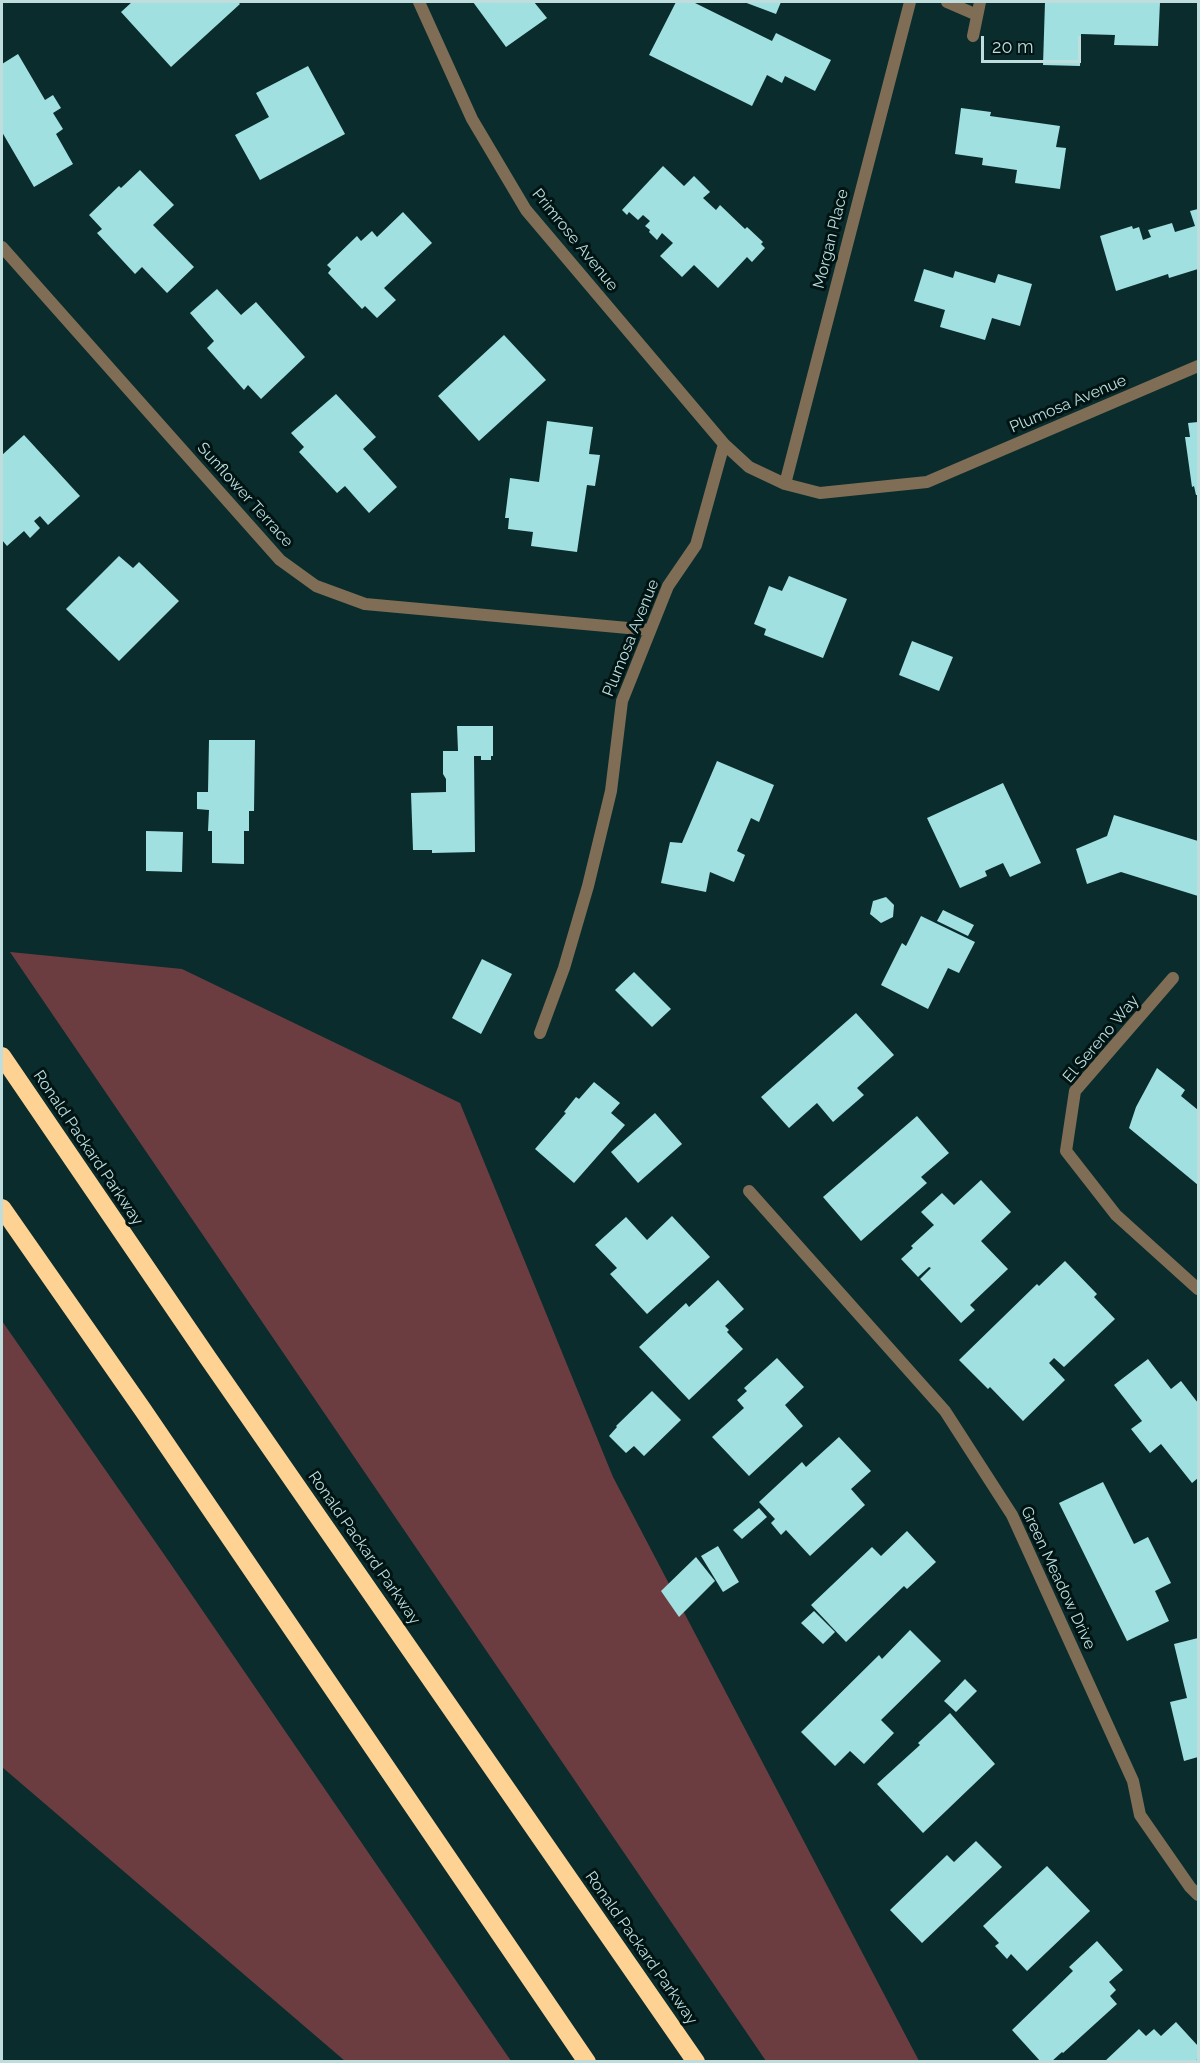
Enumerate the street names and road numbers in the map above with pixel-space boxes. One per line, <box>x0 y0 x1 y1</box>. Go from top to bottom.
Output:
street label: Primrose Avenue <box>528 185 622 295</box>
street label: Morgan Place <box>809 187 853 291</box>
street label: Plumosa Avenue <box>1007 371 1129 437</box>
street label: Sunflower Terrace <box>193 439 297 551</box>
street label: Plumosa Avenue <box>599 577 663 699</box>
street label: El Sereno Way <box>1059 991 1143 1087</box>
street label: Ronald Packard Parkway <box>29 1067 147 1229</box>
street label: Ronald Packard Parkway <box>304 1468 424 1628</box>
street label: Green Meadow Drive <box>1016 1503 1100 1653</box>
street label: Ronald Packard Parkway <box>581 1868 701 2028</box>

